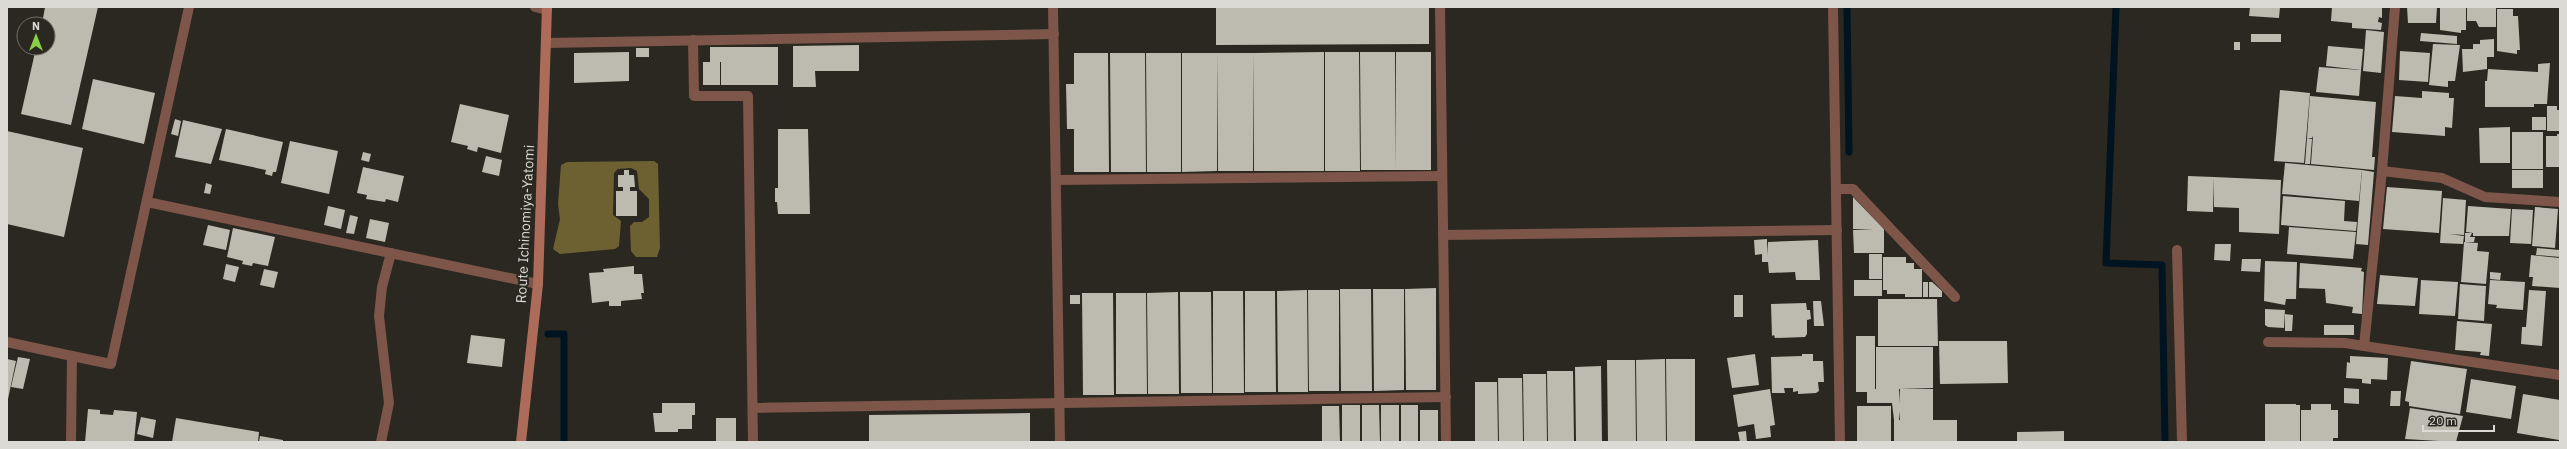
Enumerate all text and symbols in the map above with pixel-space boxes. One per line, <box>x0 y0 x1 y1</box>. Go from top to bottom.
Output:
north arrow <box>16 16 56 56</box>
text: N <box>32 19 40 33</box>
street label: Route Ichinomiya-Yatomi <box>512 144 538 304</box>
scale bar <box>2423 407 2494 433</box>
text: 20 m <box>2429 413 2457 428</box>

